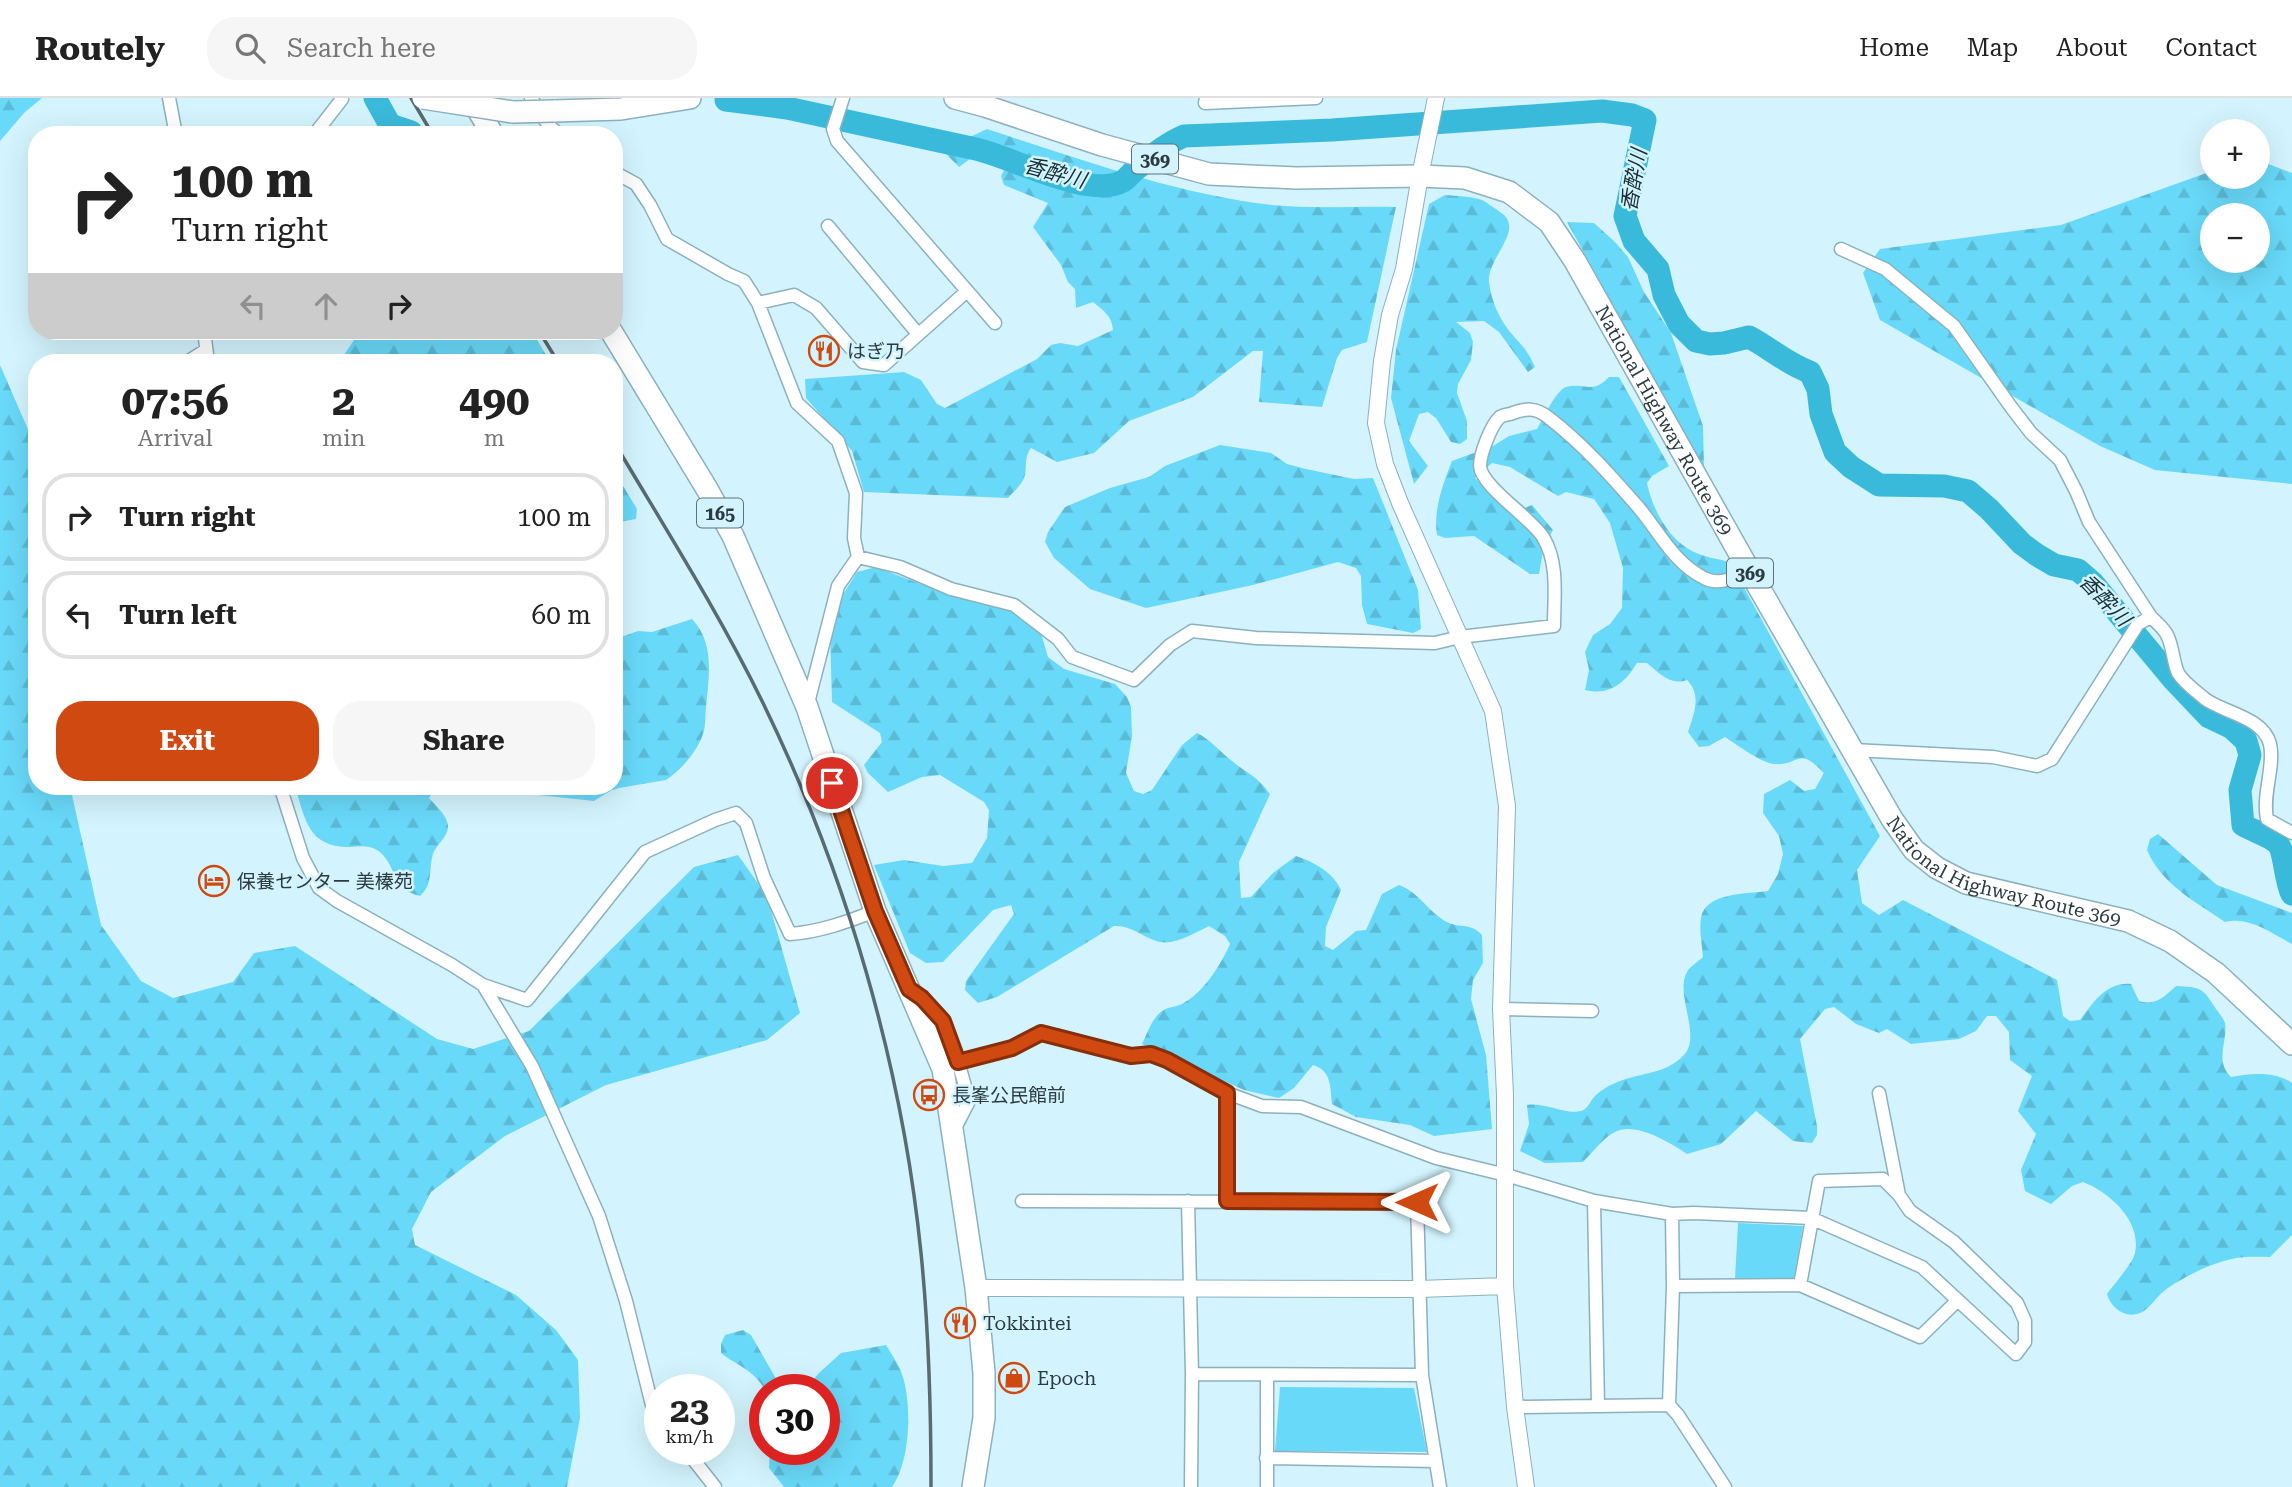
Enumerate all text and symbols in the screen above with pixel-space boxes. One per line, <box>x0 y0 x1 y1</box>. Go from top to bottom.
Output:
search box <box>207 17 697 80</box>
text: Routely <box>35 29 165 68</box>
icon: search <box>231 29 269 67</box>
text: Search here <box>287 33 436 63</box>
text: Home <box>1859 34 1929 62</box>
text: Map <box>1967 34 2018 62</box>
text: About <box>2056 34 2127 62</box>
text: Contact <box>2165 34 2257 62</box>
map controls <box>2200 119 2270 273</box>
button: + <box>2200 119 2270 189</box>
road number: 369 <box>1132 144 1178 174</box>
water label: 香酔川 <box>1617 145 1652 213</box>
text: 100 m <box>171 152 313 209</box>
water label: 香酔川 <box>1021 153 1090 193</box>
icon: right <box>56 154 147 245</box>
button: − <box>2200 203 2270 273</box>
text: Turn right <box>171 211 328 249</box>
icon: left <box>234 287 272 325</box>
icon: ahead <box>307 287 345 325</box>
icon: right <box>380 287 418 325</box>
street label: National Highway Route 369 <box>1591 301 1738 539</box>
restaurant icon: はぎ乃 <box>807 334 841 368</box>
place label: はぎ乃 <box>847 340 904 363</box>
text: 07:56 <box>122 376 229 425</box>
text: 2 <box>332 376 356 425</box>
text: 490 <box>459 376 529 425</box>
text: Arrival <box>138 425 212 452</box>
text: min <box>322 425 365 452</box>
text: m <box>484 425 505 452</box>
icon: right <box>60 498 98 536</box>
road number: 165 <box>697 498 743 528</box>
text: Turn right <box>119 502 255 532</box>
text: 100 m <box>517 502 591 532</box>
road number: 369 <box>1727 559 1773 588</box>
water label: 香酔川 <box>2074 569 2137 632</box>
icon: left <box>60 596 98 634</box>
text: Turn left <box>119 600 237 630</box>
text: 60 m <box>532 600 591 630</box>
button: Exit <box>56 701 319 781</box>
button: Share <box>333 701 595 781</box>
pin <box>802 753 862 813</box>
icon: arrive <box>813 764 851 802</box>
street label: National Highway Route 369 <box>1882 811 2123 930</box>
hotel icon: 保養センター 美榛苑 <box>197 864 231 898</box>
place label: 保養センター 美榛苑 <box>237 870 413 893</box>
bus stop icon: 長峯公民館前 <box>912 1078 946 1112</box>
place label: 長峯公民館前 <box>952 1084 1066 1107</box>
position arrow <box>1380 1165 1454 1239</box>
restaurant icon: Tokkintei <box>943 1306 977 1340</box>
place label: Tokkintei <box>983 1312 1071 1335</box>
shop icon: Epoch <box>997 1361 1031 1395</box>
place label: Epoch <box>1037 1367 1096 1390</box>
speed limit sign: 30 <box>749 1374 840 1465</box>
text: 23 <box>670 1390 709 1431</box>
text: km/h <box>665 1426 714 1447</box>

